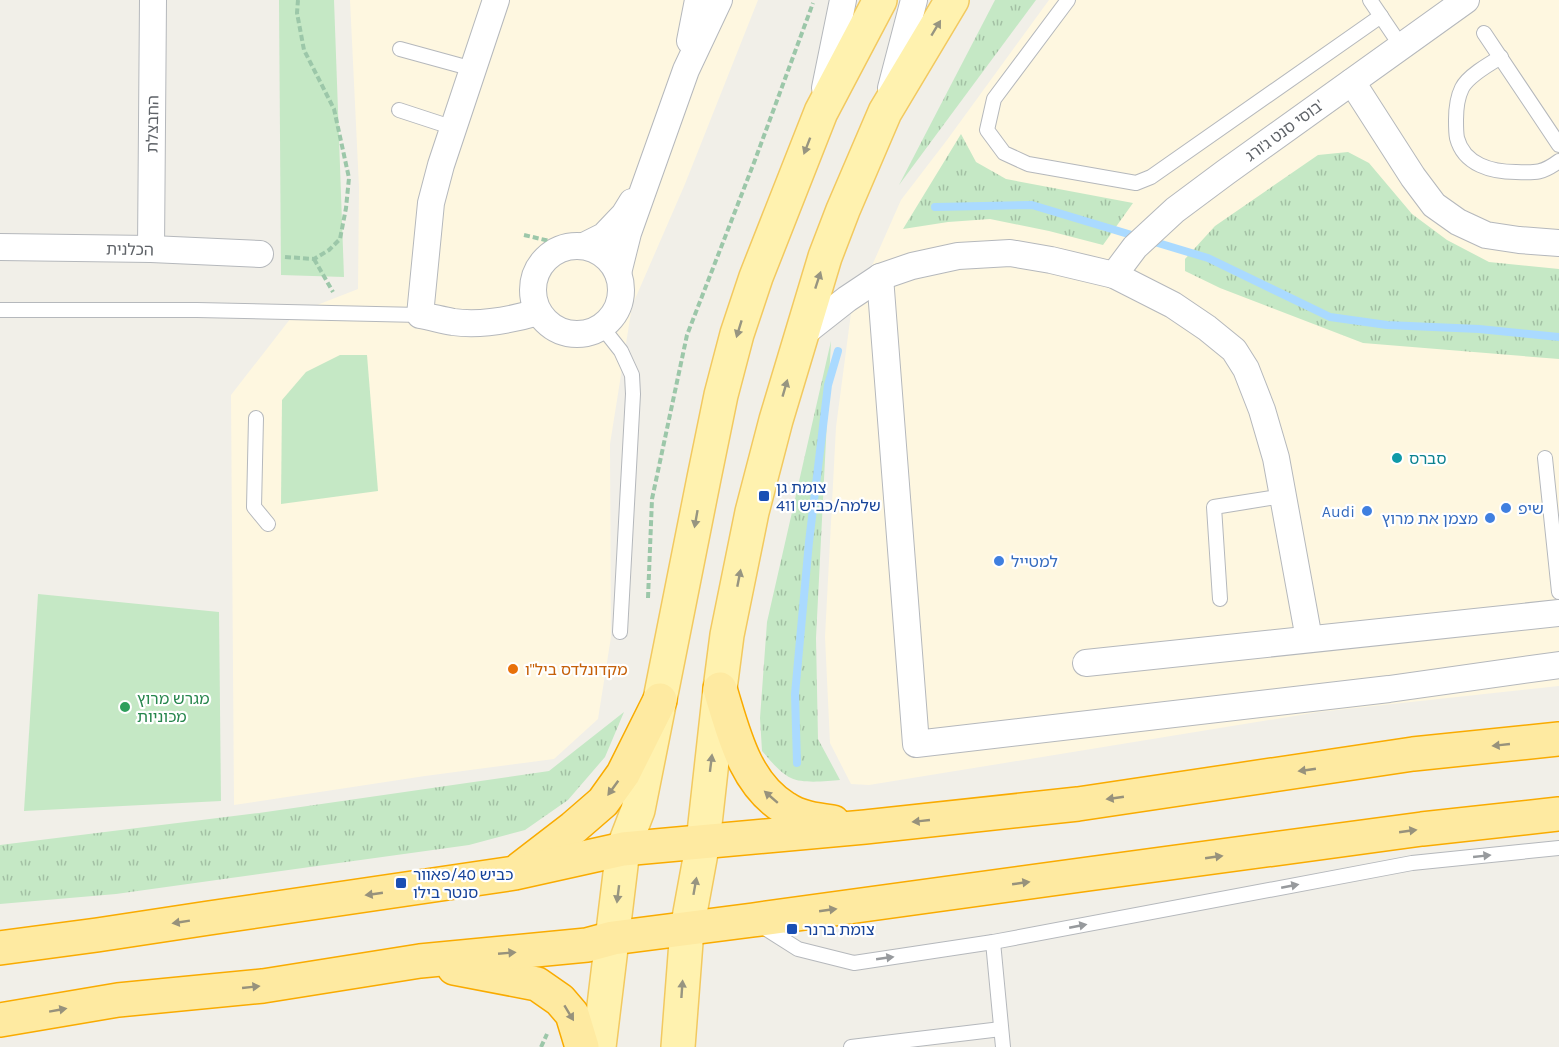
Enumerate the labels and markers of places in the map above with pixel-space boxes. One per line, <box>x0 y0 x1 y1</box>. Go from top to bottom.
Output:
place label: סברס <box>1409 449 1447 468</box>
marker: סברס <box>1390 451 1404 465</box>
place label: צומת גן שלמה/כביש 411 <box>776 478 881 515</box>
marker: צומת גן שלמה/כביש 411 <box>757 489 771 503</box>
place label: שיפ <box>1518 499 1544 518</box>
marker: שיפ <box>1499 501 1513 515</box>
place label: Audi <box>1322 502 1355 521</box>
marker: Audi <box>1360 504 1374 518</box>
place label: מצמן את מרוץ <box>1382 509 1478 528</box>
marker: מצמן את מרוץ <box>1483 511 1497 525</box>
place label: למטייל <box>1011 552 1058 571</box>
marker: למטייל <box>992 554 1006 568</box>
place label: מקדונלדס ביל"ו <box>525 660 628 679</box>
marker: מקדונלדס ביל"ו <box>506 662 520 676</box>
place label: מגרש מרוץ מכוניות <box>137 689 210 726</box>
marker: מגרש מרוץ מכוניות <box>118 700 132 714</box>
place label: כביש 40/פאוור סנטר בילו <box>413 865 513 902</box>
marker: כביש 40/פאוור סנטר בילו <box>394 876 408 890</box>
place label: צומת ברנר <box>804 920 875 939</box>
marker: צומת ברנר <box>785 922 799 936</box>

